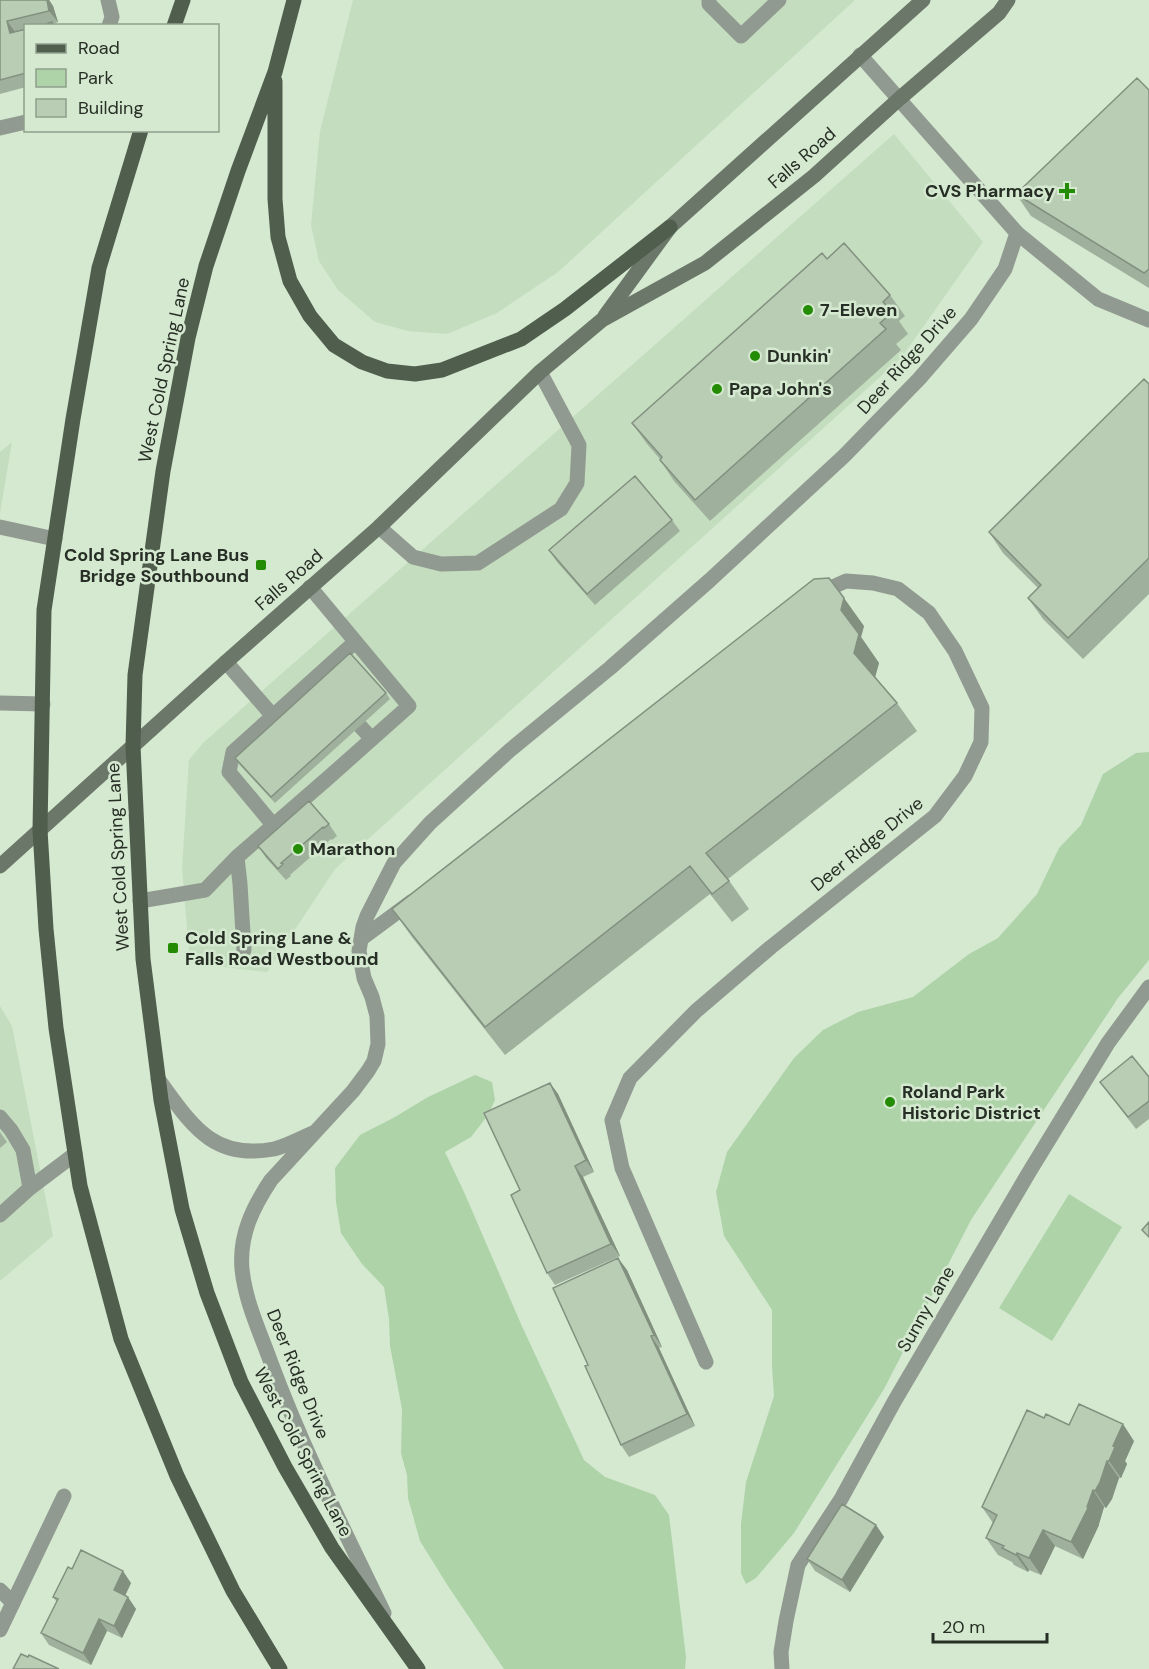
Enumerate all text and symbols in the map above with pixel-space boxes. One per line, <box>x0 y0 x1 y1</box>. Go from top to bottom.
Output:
legend <box>24 24 219 132</box>
text: Road <box>78 36 120 60</box>
text: Park <box>78 66 114 90</box>
text: Building <box>78 96 143 120</box>
street label: Falls Road <box>763 122 841 194</box>
place label: CVS Pharmacy <box>925 179 1055 203</box>
marker: CVS Pharmacy <box>1060 184 1074 198</box>
street label: West Cold Spring Lane <box>133 275 195 465</box>
place label: 7-Eleven <box>820 298 897 322</box>
street label: Deer Ridge Drive <box>852 301 962 419</box>
marker: 7-Eleven <box>801 303 815 317</box>
place label: Dunkin' <box>767 344 831 368</box>
marker: Dunkin' <box>748 349 762 363</box>
place label: Papa John's <box>729 377 832 401</box>
marker: Papa John's <box>710 382 724 396</box>
place label: Cold Spring Lane Bus Bridge Southbound <box>64 543 249 588</box>
street label: Falls Road <box>250 544 328 616</box>
marker: Cold Spring Lane Bus Bridge Southbound <box>254 558 268 572</box>
street label: West Cold Spring Lane <box>101 762 135 952</box>
street label: Deer Ridge Drive <box>806 791 928 897</box>
place label: Marathon <box>310 837 395 861</box>
marker: Marathon <box>291 842 305 856</box>
place label: Cold Spring Lane & Falls Road Westbound <box>185 926 379 971</box>
marker: Cold Spring Lane & Falls Road Westbound <box>166 941 180 955</box>
place label: Roland Park Historic District <box>902 1080 1041 1125</box>
marker: Roland Park Historic District <box>883 1095 897 1109</box>
street label: Sunny Lane <box>892 1262 960 1356</box>
street label: Deer Ridge Drive <box>261 1306 335 1442</box>
street label: West Cold Spring Lane <box>248 1363 358 1541</box>
scale bar <box>933 1606 1047 1644</box>
text: 20 m <box>942 1615 985 1639</box>

